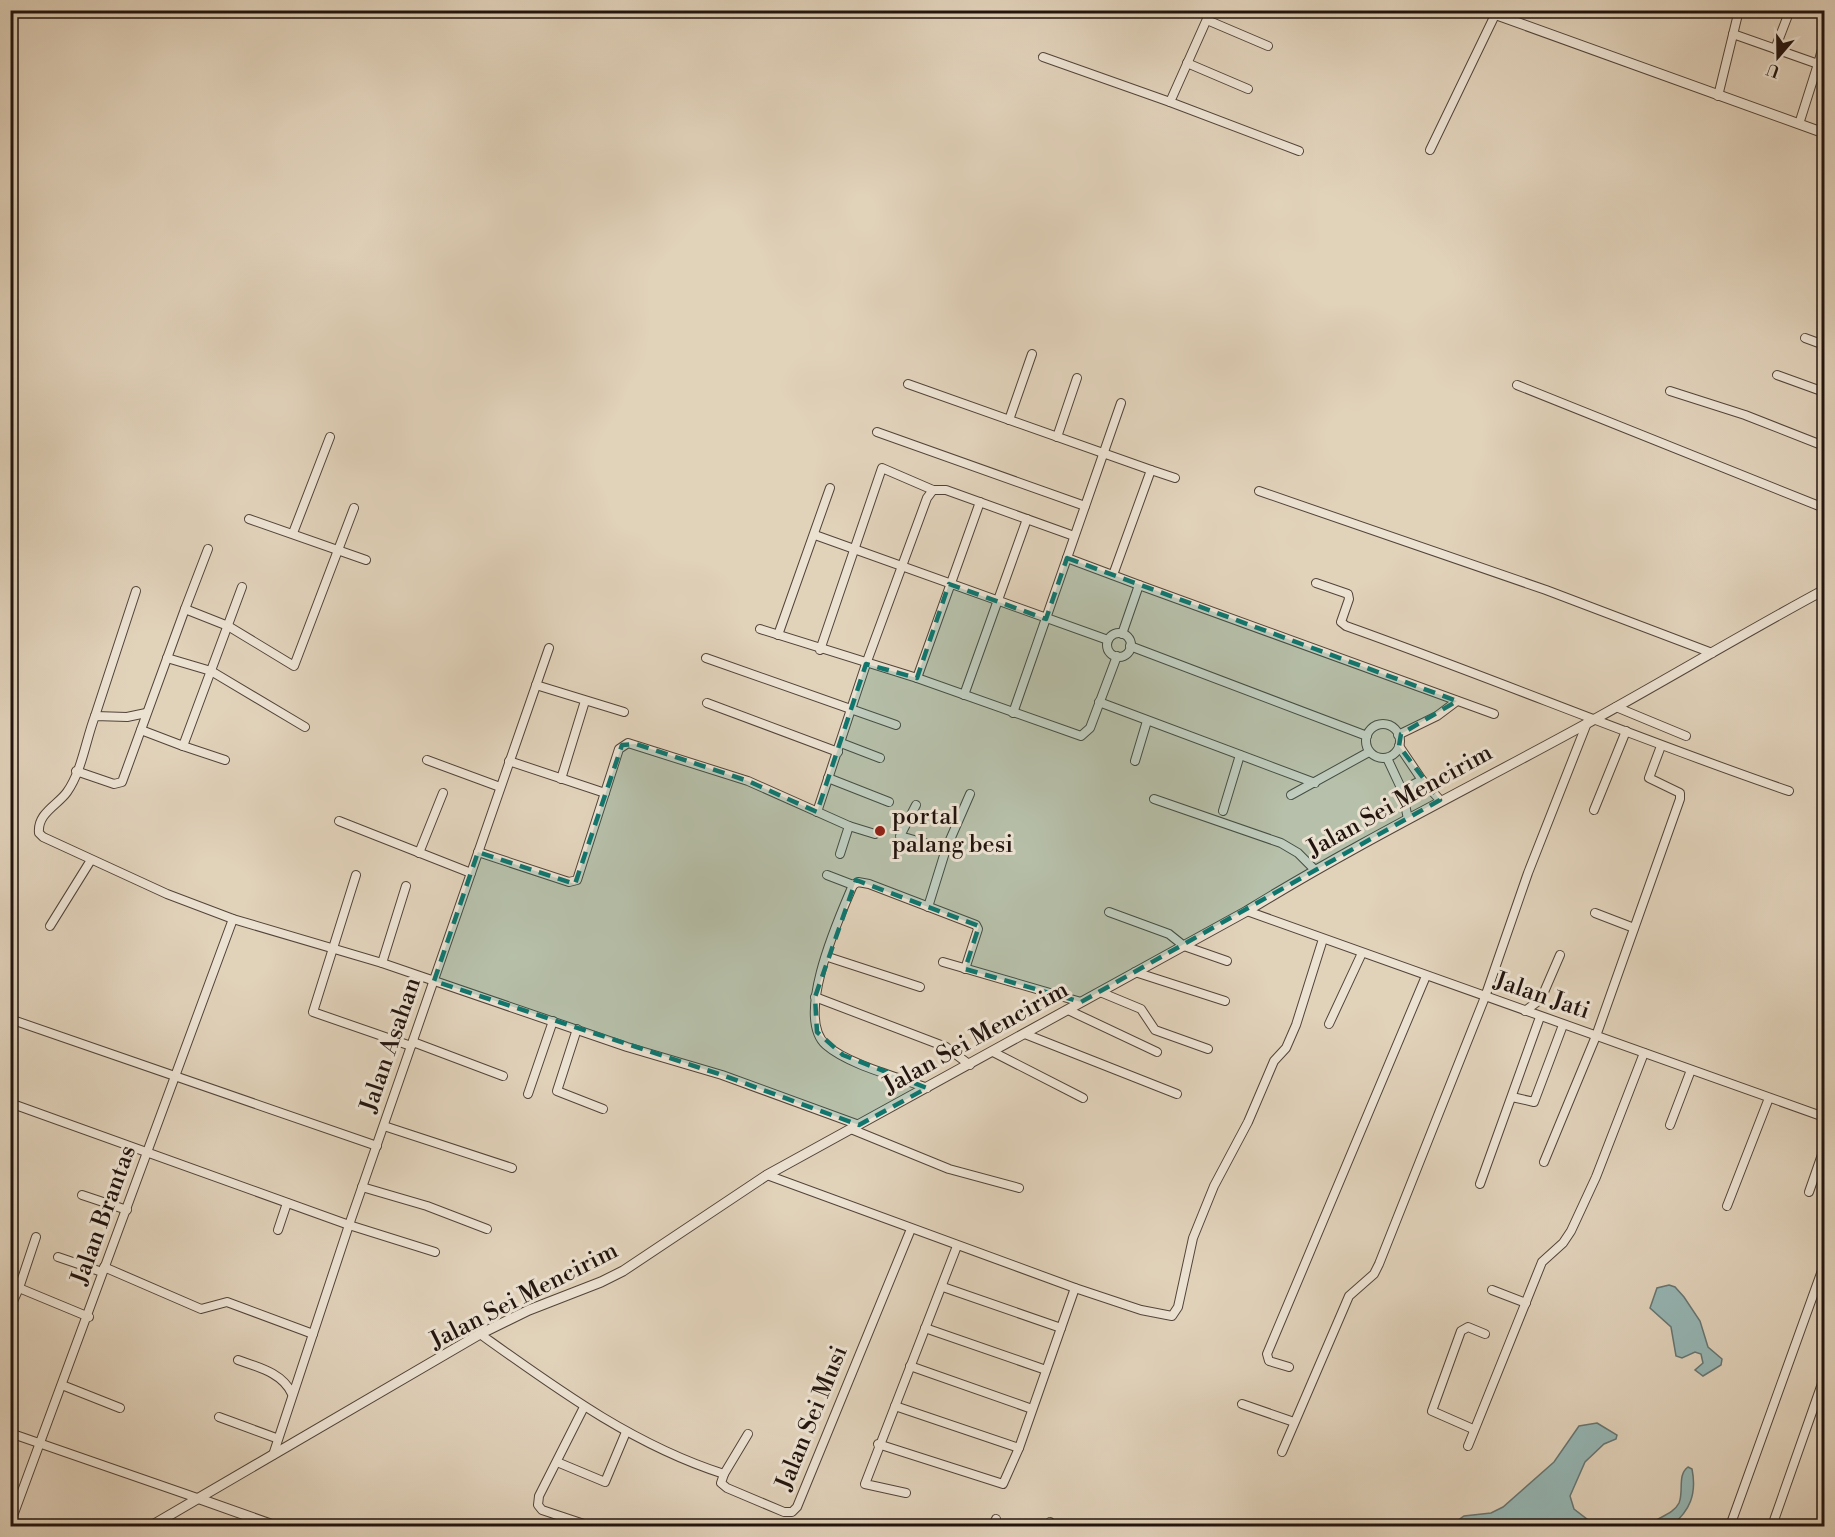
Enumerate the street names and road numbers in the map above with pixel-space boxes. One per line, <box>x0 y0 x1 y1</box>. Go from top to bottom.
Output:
street label: Jalan Sei Mencirim <box>1301 738 1498 865</box>
street label: Jalan Jati <box>1489 965 1594 1026</box>
street label: Jalan Asahan <box>354 974 428 1117</box>
street label: Jalan Sei Mencirim <box>877 975 1074 1102</box>
street label: Jalan Brantas <box>65 1141 143 1290</box>
street label: Jalan Sei Mencirim <box>424 1236 623 1357</box>
street label: Jalan Sei Musi <box>769 1341 855 1495</box>

